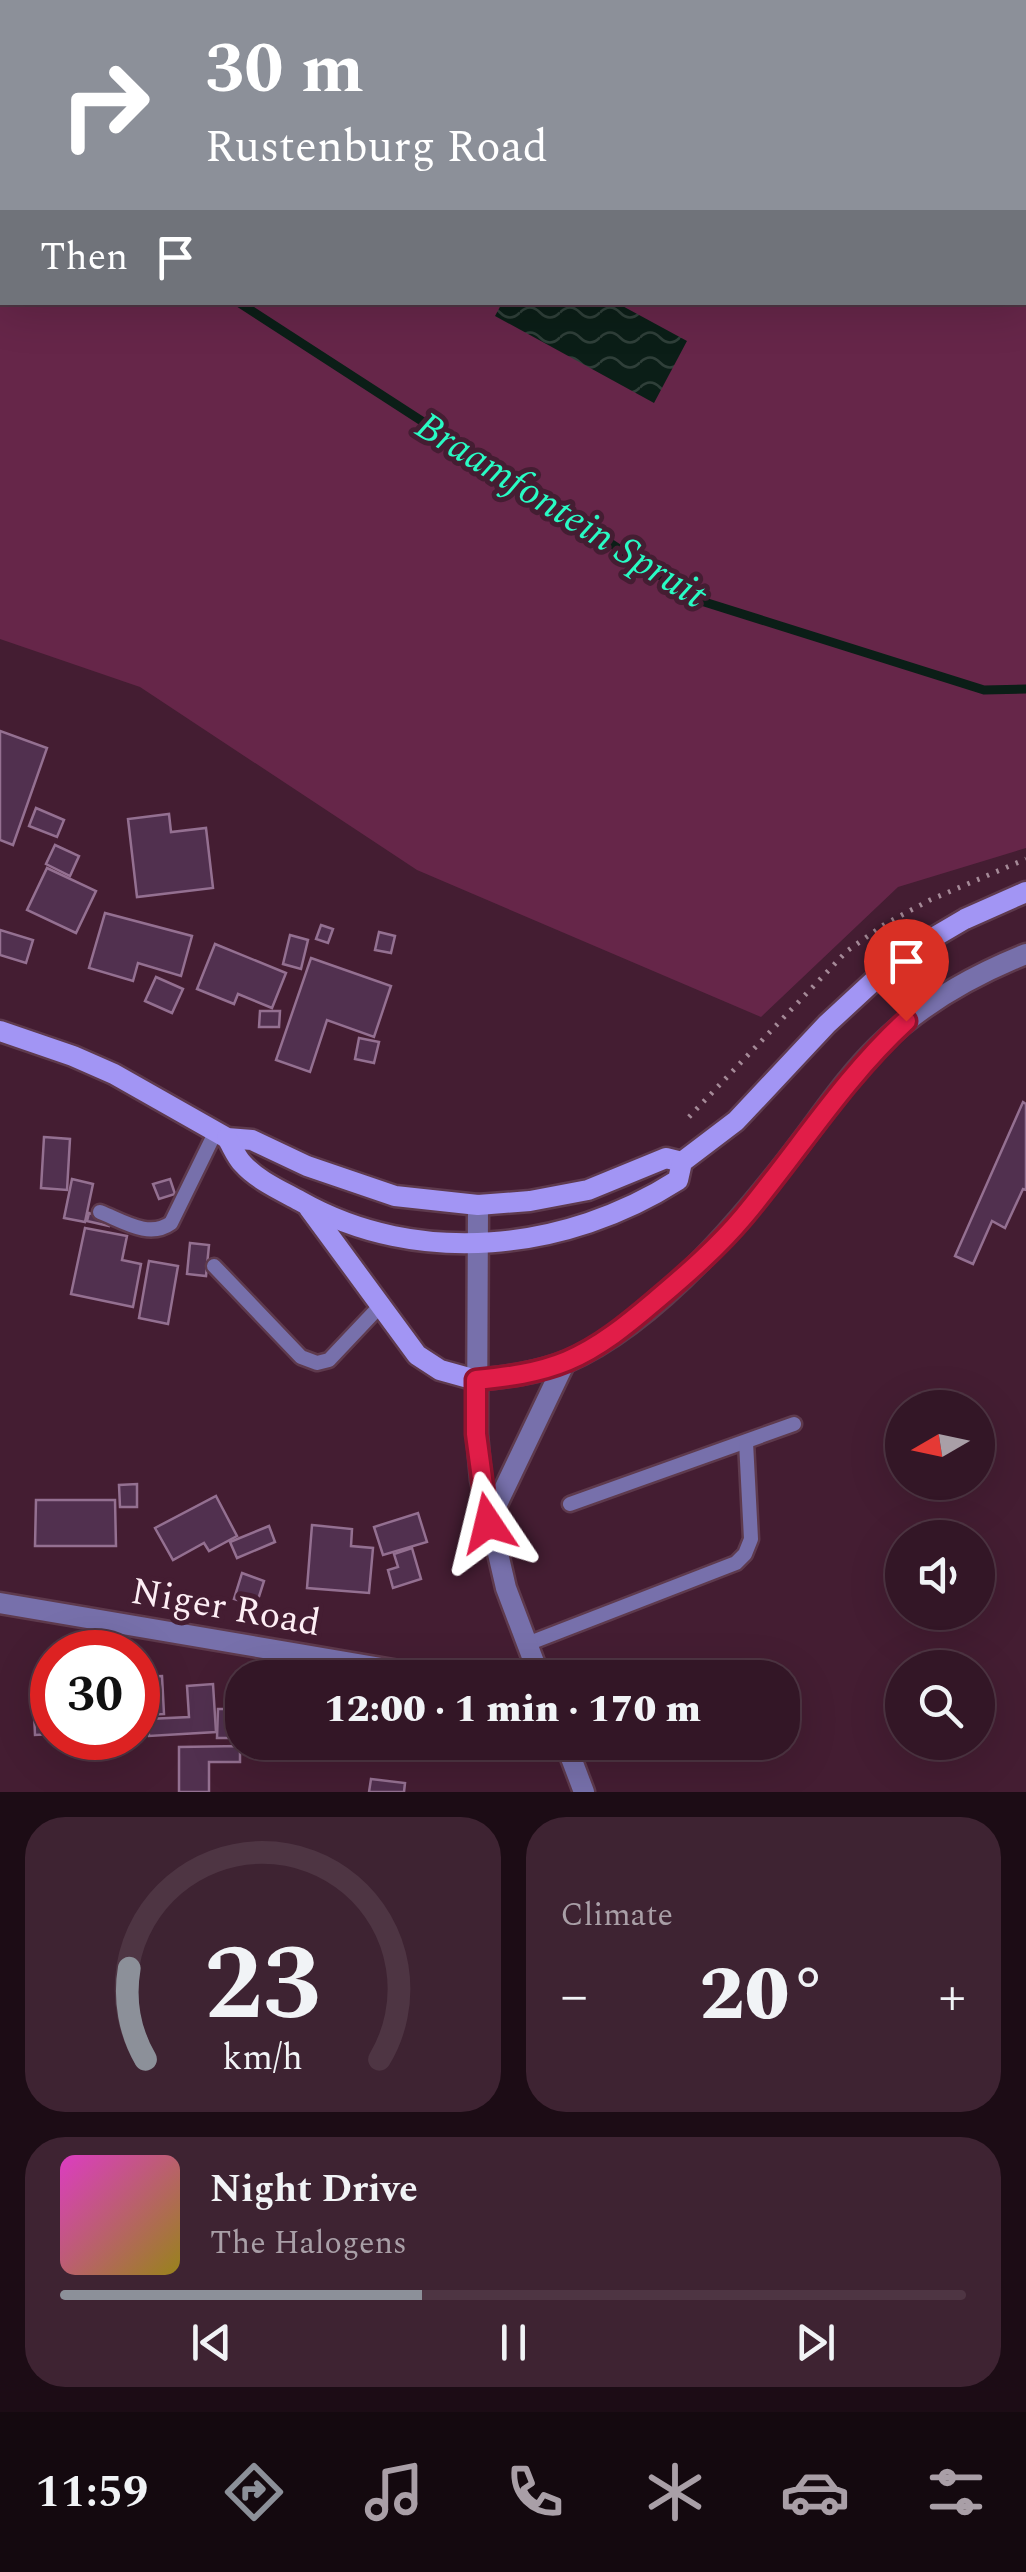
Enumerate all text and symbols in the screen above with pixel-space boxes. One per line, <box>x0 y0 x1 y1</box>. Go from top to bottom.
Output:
text: 30 m <box>205 17 364 123</box>
icon: right <box>40 40 170 170</box>
text: Rustenburg Road <box>205 113 548 182</box>
text: Then <box>40 229 128 287</box>
icon: arrive <box>148 230 203 285</box>
water label: Braamfontein Spruit <box>403 397 720 626</box>
pin <box>864 919 949 1022</box>
icon: arrive <box>879 934 934 989</box>
north arrow <box>885 1390 995 1500</box>
map controls <box>885 1390 995 1760</box>
position arrow <box>436 1471 540 1575</box>
button: sound <box>885 1520 995 1630</box>
street label: Niger Road <box>126 1563 325 1653</box>
speed limit sign: 30 <box>30 1630 160 1760</box>
button: search <box>885 1650 995 1760</box>
text: 12:00 · 1 min · 170 m <box>324 1681 701 1739</box>
text: Climate <box>561 1891 673 1940</box>
text: 23 <box>204 1907 321 2065</box>
text: 20° <box>699 1939 827 2053</box>
text: − <box>561 1955 588 2038</box>
text: + <box>938 1955 966 2038</box>
text: km/h <box>223 2031 303 2086</box>
text: Night Drive <box>210 2161 418 2219</box>
text: The Halogens <box>210 2219 407 2268</box>
icon: previous <box>184 2315 239 2370</box>
icon: pause <box>486 2315 541 2370</box>
icon: next <box>788 2315 843 2370</box>
icon: directions <box>219 2457 289 2527</box>
icon: music <box>359 2457 429 2527</box>
icon: phone <box>500 2457 570 2527</box>
icon: climate <box>640 2457 710 2527</box>
icon: car <box>780 2457 850 2527</box>
icon: filters <box>921 2457 991 2527</box>
text: 11:59 <box>35 2458 148 2527</box>

